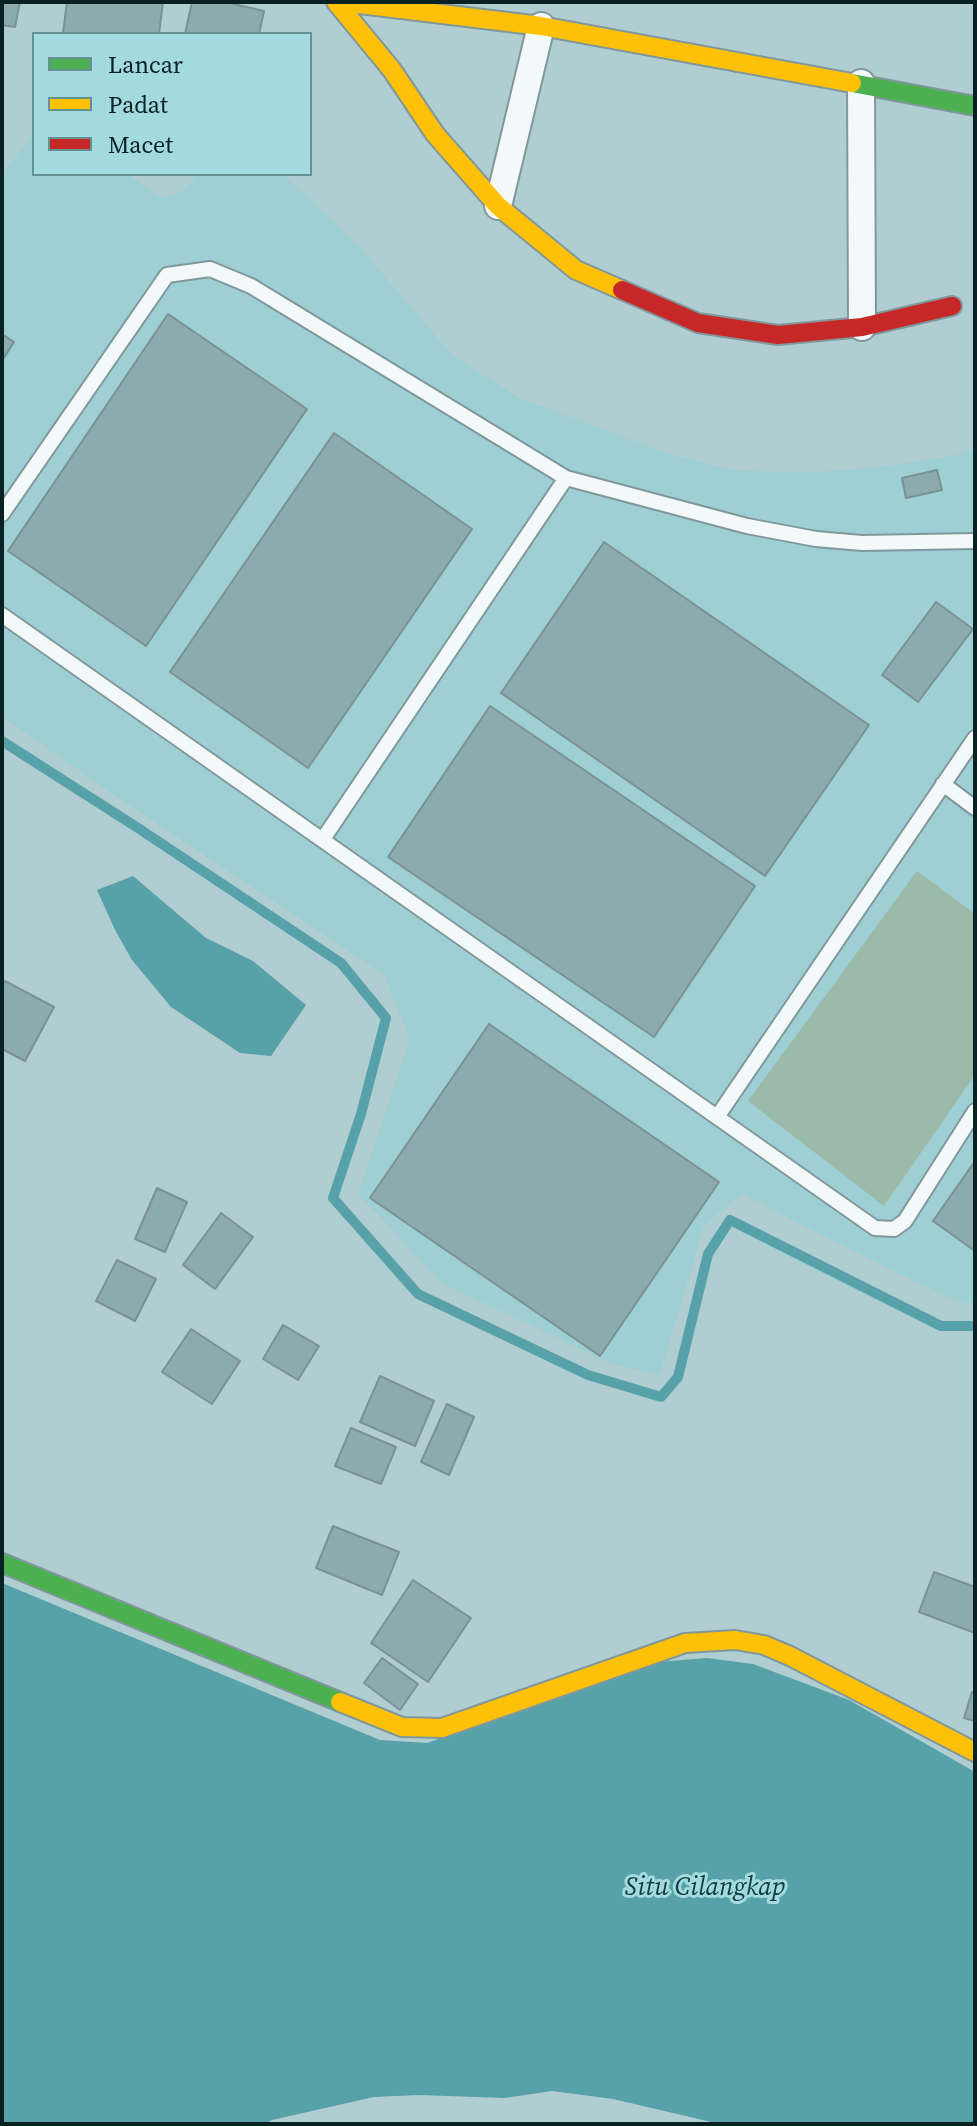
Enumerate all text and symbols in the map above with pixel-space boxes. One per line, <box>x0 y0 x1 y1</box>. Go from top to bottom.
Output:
legend <box>32 32 312 176</box>
text: Lancar <box>108 48 183 81</box>
text: Padat <box>108 88 168 121</box>
text: Macet <box>108 128 173 161</box>
water label: Situ Cilangkap <box>625 1872 785 1904</box>

